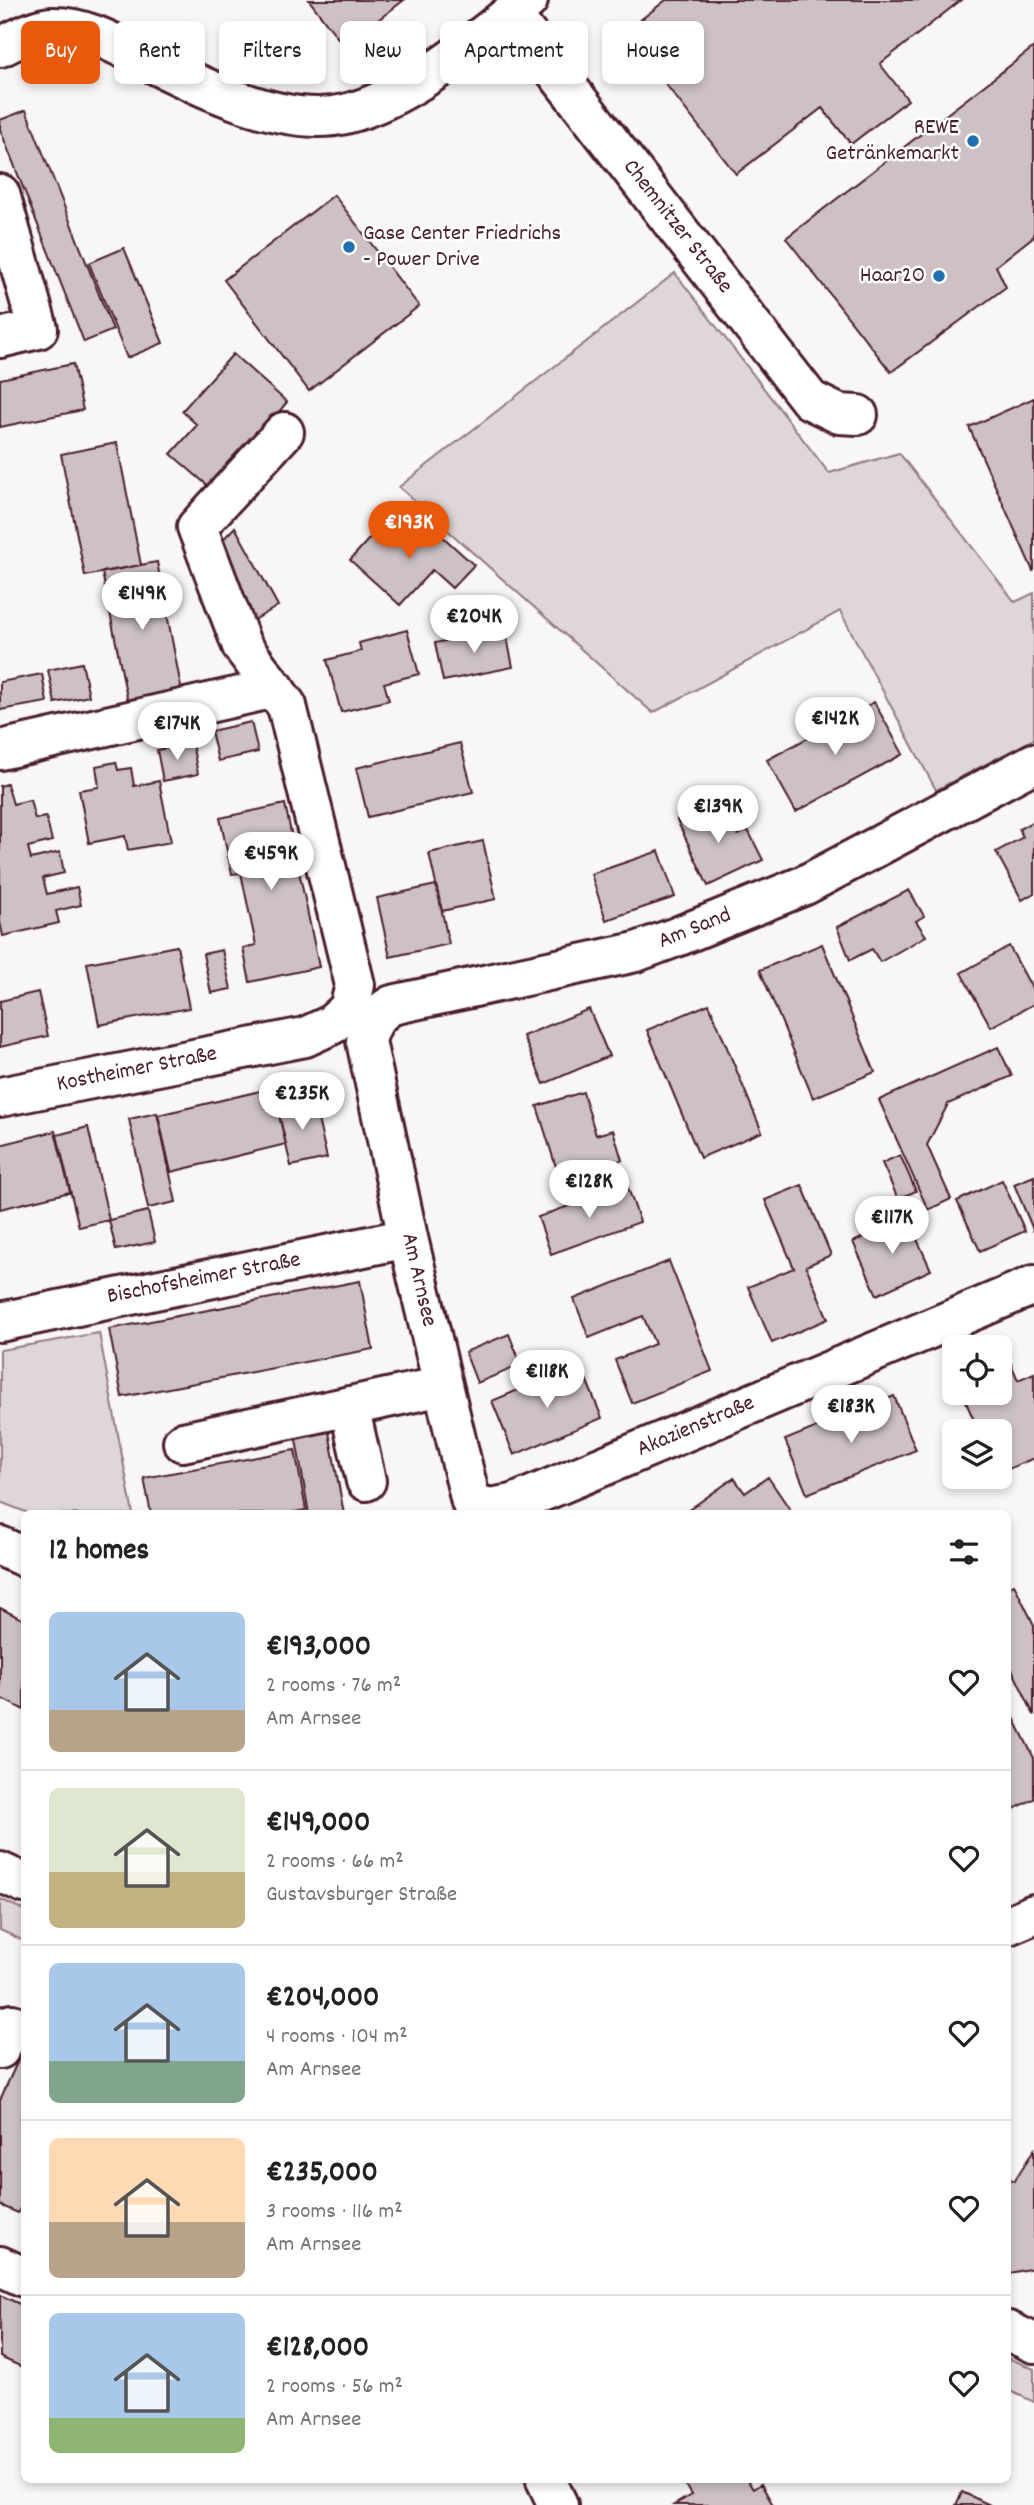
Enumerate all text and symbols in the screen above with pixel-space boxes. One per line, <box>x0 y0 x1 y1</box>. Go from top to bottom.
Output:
chip: Buy <box>21 21 100 84</box>
chip: Rent <box>114 21 205 84</box>
chip: Filters <box>219 21 326 84</box>
chip: New <box>340 21 426 84</box>
chip: Apartment <box>440 21 588 84</box>
chip: House <box>602 21 704 84</box>
place label: REWE Getränkemarkt <box>826 112 960 171</box>
marker: REWE Getränkemarkt <box>965 133 981 149</box>
street label: Chemnitzer Straße <box>614 153 740 301</box>
place label: Gase Center Friedrichs - Power Drive <box>363 218 561 277</box>
marker: Gase Center Friedrichs - Power Drive <box>341 239 357 255</box>
place label: Haar2O <box>860 260 925 293</box>
marker: Haar2O <box>931 268 947 284</box>
pin: €193K <box>360 502 458 561</box>
text: €193K <box>384 507 434 540</box>
pin: €149K <box>93 572 191 632</box>
text: €149K <box>118 578 166 611</box>
pin: €204K <box>425 596 523 655</box>
text: €204K <box>446 601 502 634</box>
pin: €142K <box>786 698 884 757</box>
pin: €174K <box>128 702 226 762</box>
text: €142K <box>811 703 859 736</box>
text: €174K <box>154 708 200 741</box>
pin: €139K <box>669 786 767 845</box>
text: €139K <box>693 791 743 824</box>
pin: €459K <box>222 832 320 892</box>
text: €459K <box>244 838 298 871</box>
street label: Am Sand <box>654 899 736 959</box>
street label: Kostheimer Straße <box>54 1038 220 1102</box>
pin: €235K <box>253 1072 351 1132</box>
text: €235K <box>275 1078 329 1111</box>
pin: €128K <box>540 1160 638 1220</box>
text: €128K <box>565 1166 613 1199</box>
pin: €117K <box>843 1196 941 1256</box>
text: €117K <box>871 1202 913 1235</box>
street label: Am Arnsee <box>391 1230 445 1330</box>
street label: Bischofsheimer Straße <box>105 1244 303 1314</box>
map controls <box>942 1335 1012 1489</box>
button: locate <box>942 1335 1012 1405</box>
pin: €118K <box>498 1350 596 1410</box>
text: €118K <box>526 1356 568 1389</box>
pin: €183K <box>802 1386 900 1445</box>
street label: Akazienstraße <box>632 1387 760 1467</box>
text: €183K <box>827 1391 875 1424</box>
button: layers <box>942 1419 1012 1489</box>
text: 12 homes <box>49 1531 149 1574</box>
icon: filters <box>945 1533 983 1571</box>
text: €193,000 <box>266 1627 371 1670</box>
icon: home <box>105 1640 189 1724</box>
icon: heart <box>945 1663 983 1701</box>
text: 2 rooms · 76 m² <box>266 1670 401 1703</box>
text: Am Arnsee <box>266 1703 361 1736</box>
text: €149,000 <box>266 1803 370 1846</box>
icon: home <box>105 1816 189 1900</box>
icon: heart <box>945 1839 983 1877</box>
text: 2 rooms · 66 m² <box>266 1846 404 1879</box>
text: Gustavsburger Straße <box>266 1879 457 1912</box>
text: €204,000 <box>266 1978 379 2021</box>
icon: home <box>105 1991 189 2075</box>
icon: heart <box>945 2014 983 2052</box>
text: 4 rooms · 104 m² <box>266 2021 408 2054</box>
text: Am Arnsee <box>266 2054 361 2087</box>
text: €235,000 <box>266 2153 378 2196</box>
icon: home <box>105 2166 189 2250</box>
icon: heart <box>945 2189 983 2227</box>
text: 3 rooms · 116 m² <box>266 2196 403 2229</box>
text: Am Arnsee <box>266 2229 361 2262</box>
text: €128,000 <box>266 2328 369 2371</box>
icon: home <box>105 2341 189 2425</box>
icon: heart <box>945 2364 983 2402</box>
text: 2 rooms · 56 m² <box>266 2371 403 2404</box>
text: Am Arnsee <box>266 2404 361 2437</box>

